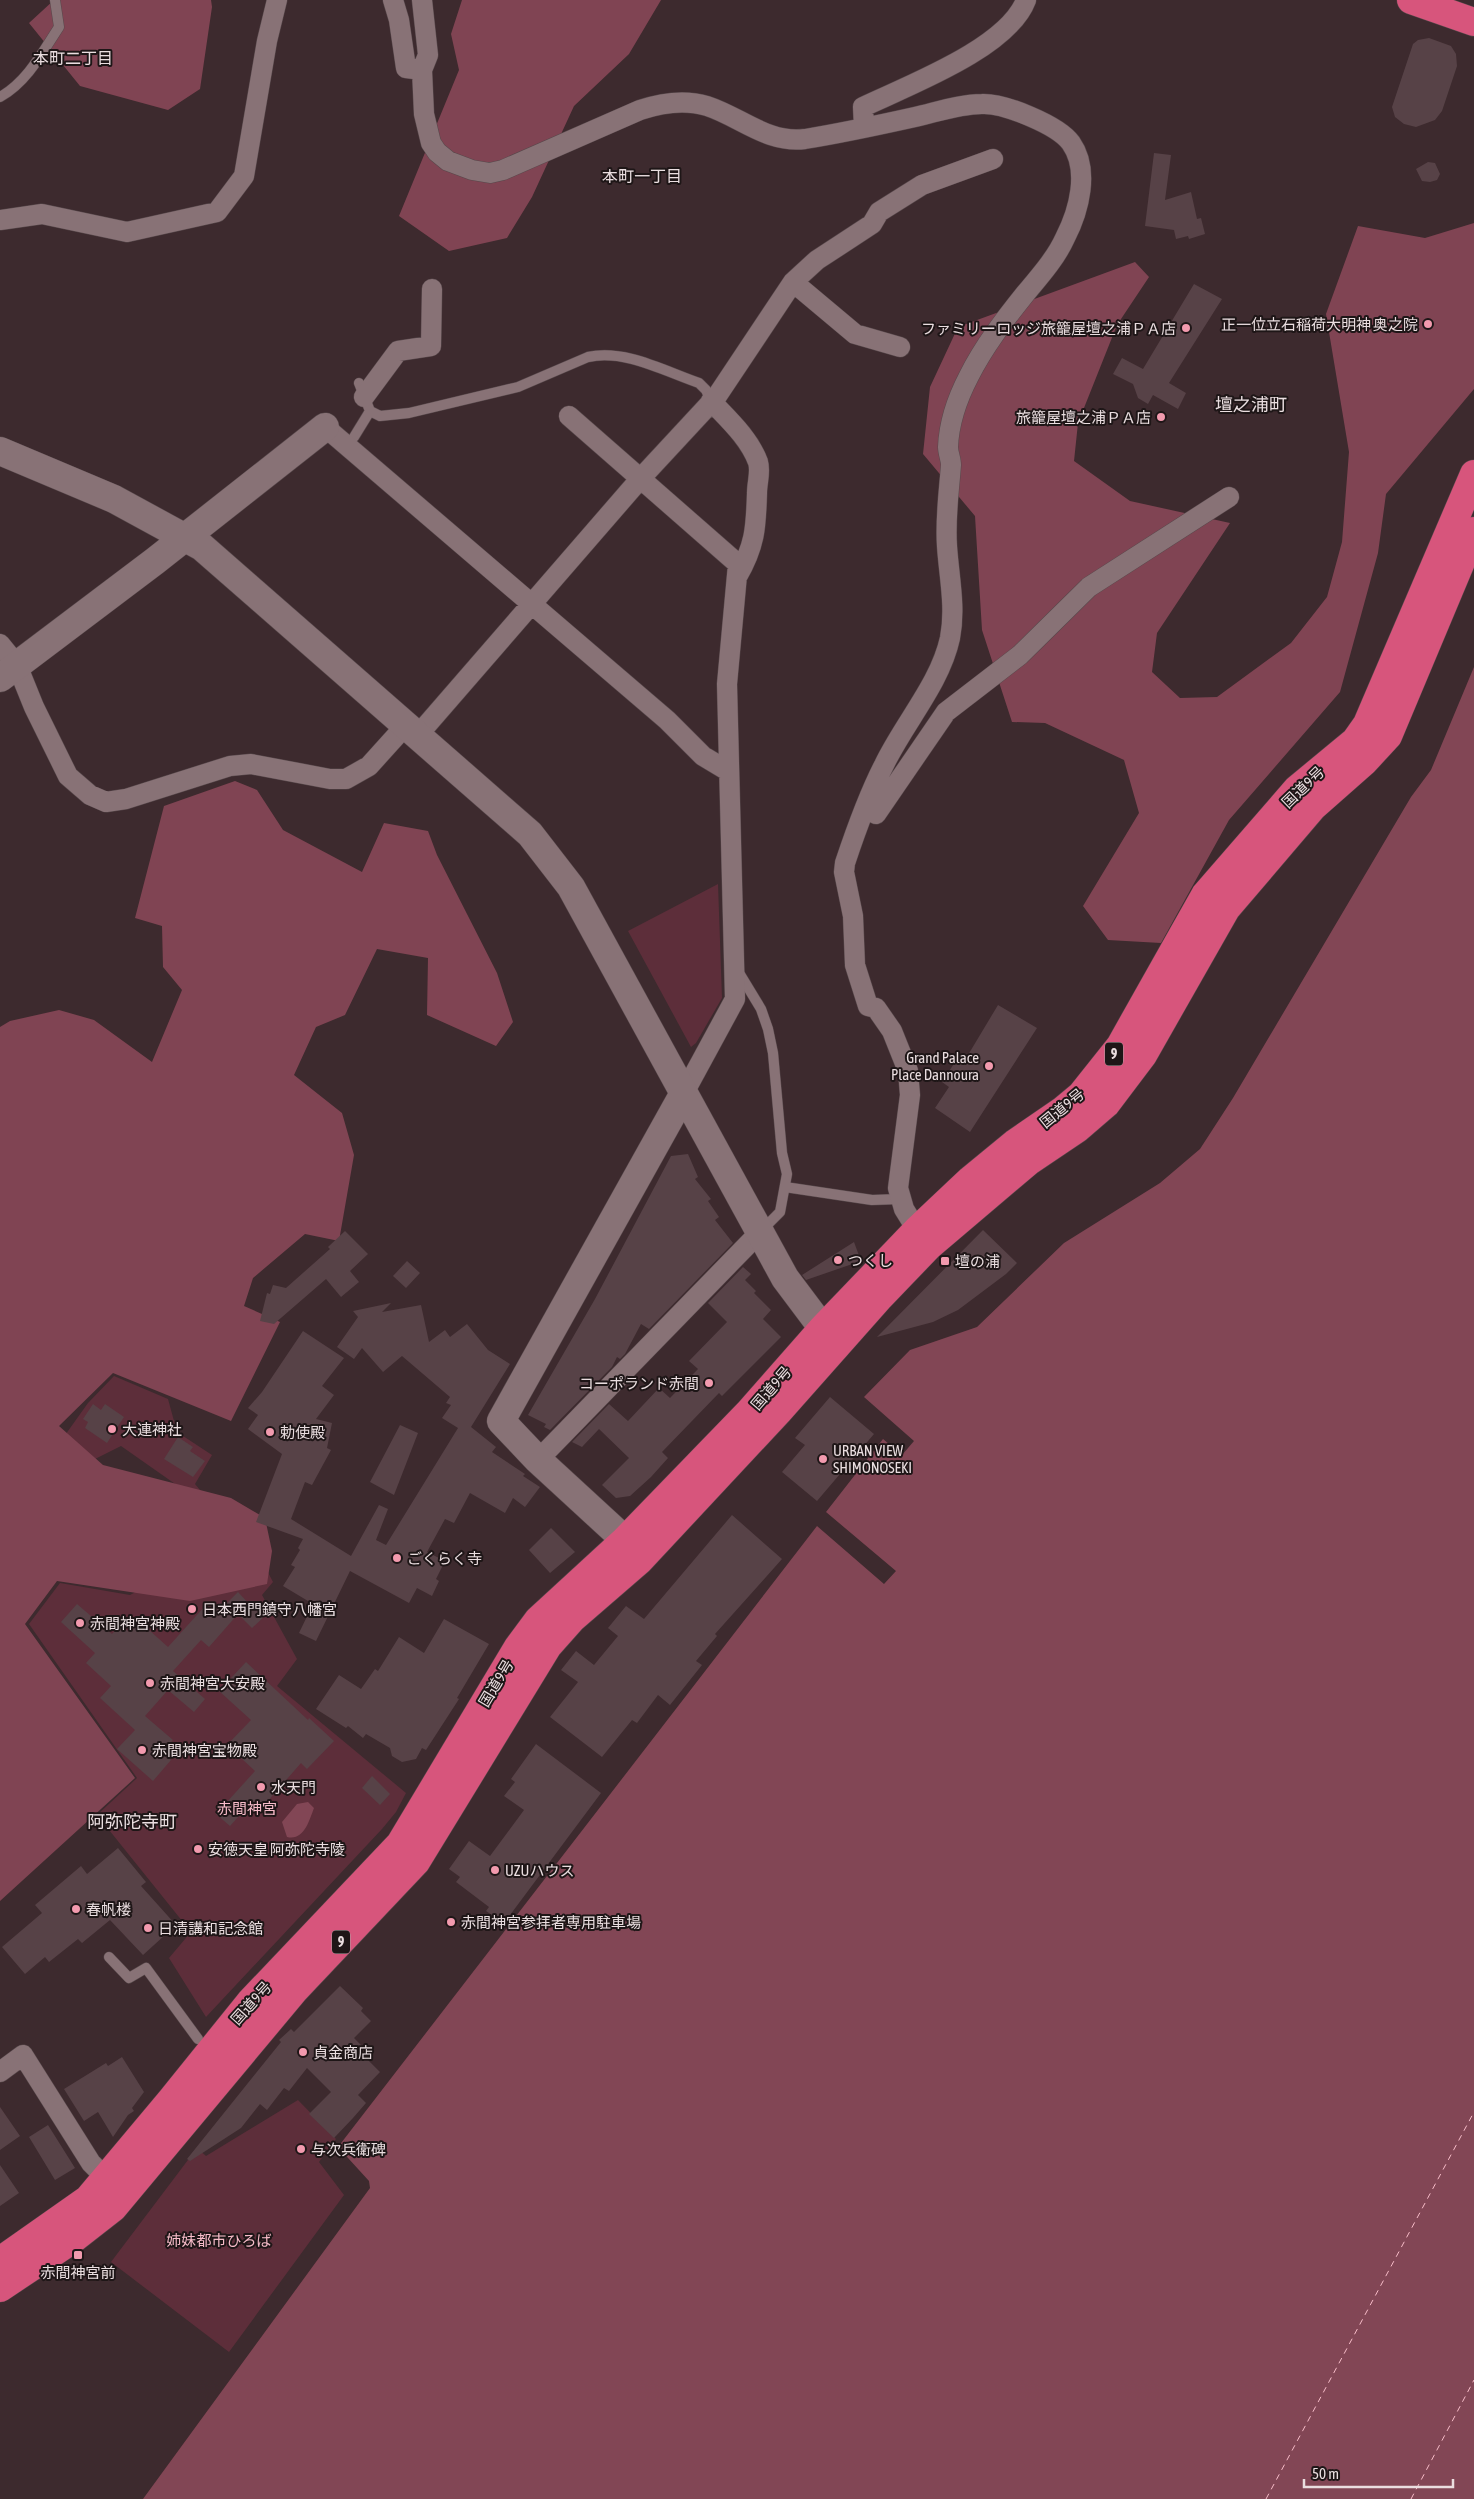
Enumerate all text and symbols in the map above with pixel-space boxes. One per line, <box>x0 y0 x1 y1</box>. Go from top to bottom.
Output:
district label: 本町二丁目 <box>33 49 113 67</box>
district label: 本町一丁目 <box>602 167 682 185</box>
place label: 正一位立石稲荷大明神 奥之院 <box>1221 316 1418 333</box>
marker: 正一位立石稲荷大明神 奥之院 <box>1422 318 1434 330</box>
place label: ファミリーロッジ旅籠屋壇之浦ＰＡ店 <box>921 320 1176 337</box>
marker: ファミリーロッジ旅籠屋壇之浦ＰＡ店 <box>1180 322 1192 334</box>
district label: 壇之浦町 <box>1215 394 1287 415</box>
place label: 旅籠屋壇之浦ＰＡ店 <box>1016 409 1151 426</box>
marker: 旅籠屋壇之浦ＰＡ店 <box>1155 411 1167 423</box>
street label: 国道9号 <box>1278 763 1328 811</box>
road number: 9 <box>1105 1042 1123 1066</box>
place label: Grand Palace Place Dannoura <box>891 1049 979 1083</box>
marker: Grand Palace Place Dannoura <box>983 1060 995 1072</box>
street label: 国道9号 <box>1036 1085 1088 1131</box>
place label: つくし <box>848 1252 893 1269</box>
place label: 壇の浦 <box>955 1253 1000 1270</box>
marker: つくし <box>832 1254 844 1266</box>
marker: 壇の浦 <box>939 1255 951 1267</box>
street label: 国道9号 <box>748 1363 794 1413</box>
place label: コーポランド赤間 <box>579 1375 699 1392</box>
marker: コーポランド赤間 <box>703 1377 715 1389</box>
place label: 大連神社 <box>122 1421 182 1438</box>
marker: 大連神社 <box>106 1423 118 1435</box>
place label: 勅使殿 <box>280 1424 325 1441</box>
marker: 勅使殿 <box>264 1426 276 1438</box>
place label: URBAN VIEW SHIMONOSEKI <box>833 1442 912 1476</box>
marker: URBAN VIEW SHIMONOSEKI <box>817 1453 829 1465</box>
place label: ごくらく寺 <box>407 1550 482 1567</box>
marker: ごくらく寺 <box>391 1552 403 1564</box>
place label: 日本西門鎮守八幡宮 <box>202 1601 337 1618</box>
marker: 日本西門鎮守八幡宮 <box>186 1603 198 1615</box>
place label: 赤間神宮神殿 <box>90 1615 180 1632</box>
marker: 赤間神宮神殿 <box>74 1617 86 1629</box>
street label: 国道9号 <box>475 1656 517 1710</box>
place label: 赤間神宮大安殿 <box>160 1675 265 1692</box>
marker: 赤間神宮大安殿 <box>144 1677 156 1689</box>
place label: 赤間神宮宝物殿 <box>152 1742 257 1759</box>
marker: 赤間神宮宝物殿 <box>136 1744 148 1756</box>
place label: 水天門 <box>271 1779 316 1796</box>
marker: 水天門 <box>255 1781 267 1793</box>
park label: 赤間神宮 <box>217 1800 277 1817</box>
district label: 阿弥陀寺町 <box>87 1811 177 1832</box>
place label: 安徳天皇 阿弥陀寺陵 <box>208 1841 345 1858</box>
marker: 安徳天皇 阿弥陀寺陵 <box>192 1843 204 1855</box>
place label: UZUハウス <box>505 1862 574 1879</box>
marker: UZUハウス <box>489 1864 501 1876</box>
place label: 春帆楼 <box>86 1901 131 1918</box>
marker: 春帆楼 <box>70 1903 82 1915</box>
place label: 赤間神宮参拝者専用駐車場 <box>461 1914 641 1931</box>
marker: 赤間神宮参拝者専用駐車場 <box>445 1916 457 1928</box>
place label: 日清講和記念館 <box>158 1920 263 1937</box>
marker: 日清講和記念館 <box>142 1922 154 1934</box>
road number: 9 <box>332 1930 350 1954</box>
street label: 国道9号 <box>227 1978 275 2028</box>
place label: 貞金商店 <box>313 2044 373 2061</box>
marker: 貞金商店 <box>297 2046 309 2058</box>
place label: 与次兵衛碑 <box>311 2141 386 2158</box>
marker: 与次兵衛碑 <box>295 2143 307 2155</box>
park label: 姉妹都市ひろば <box>166 2232 272 2249</box>
marker: 赤間神宮前 <box>72 2249 84 2261</box>
place label: 赤間神宮前 <box>40 2264 116 2281</box>
scale bar <box>1304 2456 1453 2488</box>
text: 50 m <box>1312 2465 1339 2482</box>

